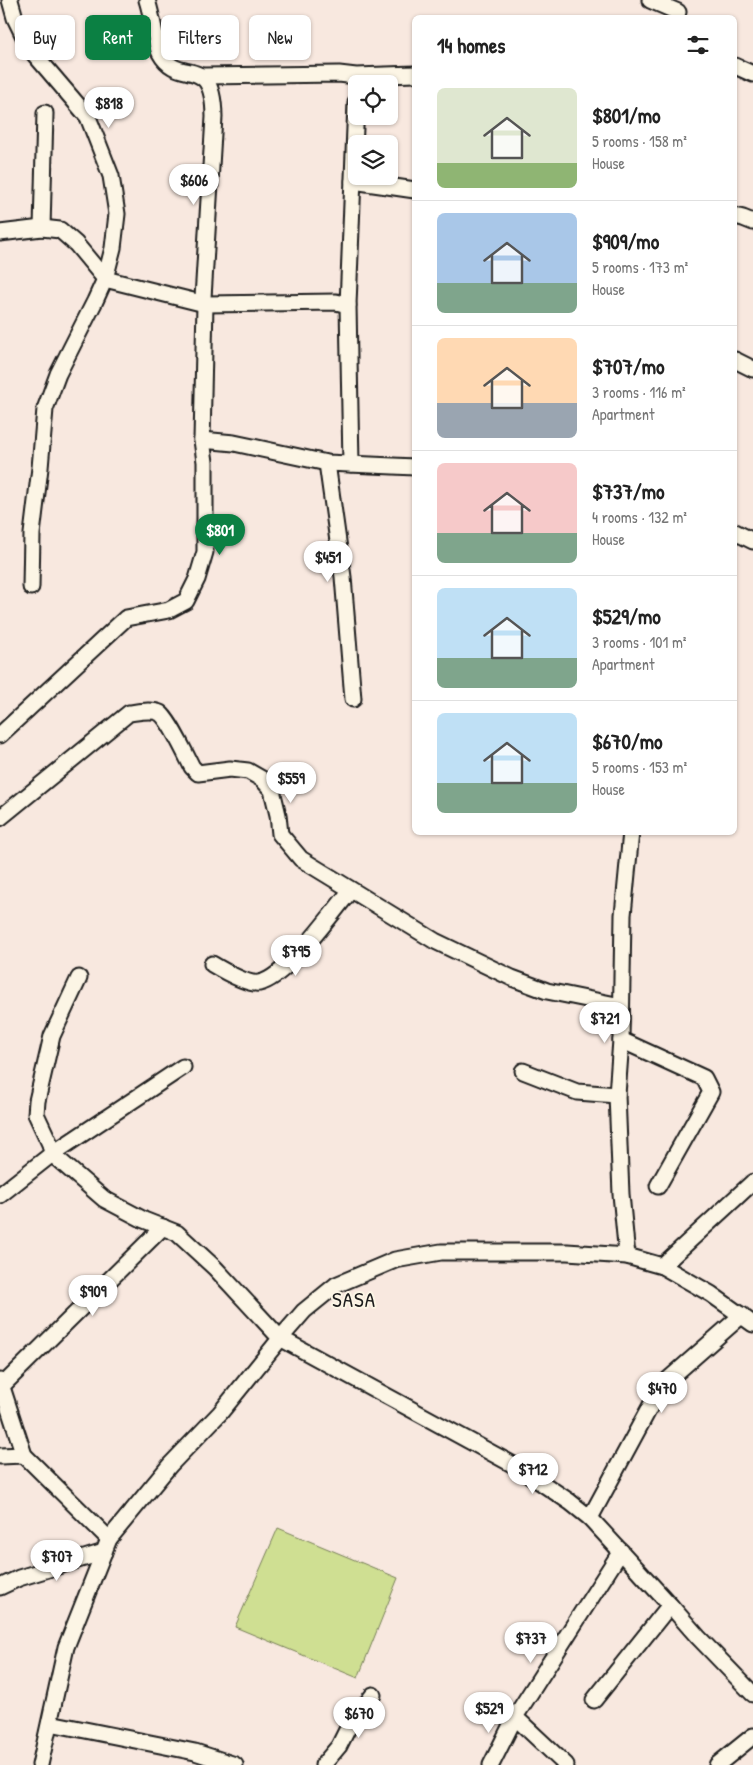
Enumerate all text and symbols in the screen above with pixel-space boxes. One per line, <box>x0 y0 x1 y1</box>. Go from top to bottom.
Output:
chip: Buy <box>15 15 75 60</box>
chip: Rent <box>85 15 151 60</box>
chip: Filters <box>161 15 239 60</box>
chip: New <box>249 15 311 60</box>
text: 14 homes <box>437 31 505 60</box>
icon: filters <box>684 31 712 59</box>
map controls <box>348 75 398 185</box>
button: locate <box>348 75 398 125</box>
pin: $818 <box>79 86 139 129</box>
text: $818 <box>95 92 123 114</box>
text: $801/mo <box>592 101 660 130</box>
icon: home <box>477 108 537 168</box>
text: 5 rooms · 158 m² <box>592 130 687 152</box>
button: layers <box>348 135 398 185</box>
text: House <box>592 152 625 174</box>
pin: $606 <box>164 164 224 206</box>
text: $606 <box>180 169 208 191</box>
text: $909/mo <box>592 227 659 256</box>
icon: home <box>477 233 537 293</box>
text: 5 rooms · 173 m² <box>592 256 688 278</box>
text: House <box>592 278 625 300</box>
text: $707/mo <box>592 352 664 381</box>
icon: home <box>477 358 537 418</box>
text: 3 rooms · 116 m² <box>592 381 686 403</box>
text: Apartment <box>592 403 655 425</box>
text: $737/mo <box>592 477 664 506</box>
icon: home <box>477 483 537 543</box>
text: 4 rooms · 132 m² <box>592 506 687 528</box>
pin: $801 <box>190 514 250 556</box>
text: $801 <box>206 519 234 541</box>
text: House <box>592 528 625 550</box>
pin: $451 <box>298 540 358 583</box>
text: $451 <box>315 546 341 568</box>
text: $529/mo <box>592 602 661 631</box>
icon: home <box>477 608 537 668</box>
text: 3 rooms · 101 m² <box>592 631 687 653</box>
text: Apartment <box>592 653 655 675</box>
text: $670/mo <box>592 727 662 756</box>
icon: home <box>477 733 537 793</box>
text: 5 rooms · 153 m² <box>592 756 687 778</box>
pin: $559 <box>261 762 321 804</box>
text: $559 <box>277 767 305 789</box>
text: House <box>592 778 625 800</box>
pin: $795 <box>266 934 326 977</box>
text: $795 <box>282 940 310 962</box>
pin: $721 <box>575 1002 635 1044</box>
text: $721 <box>590 1007 620 1029</box>
pin: $909 <box>63 1274 123 1317</box>
text: $909 <box>79 1280 107 1302</box>
district label: SASA <box>332 1285 376 1314</box>
pin: $470 <box>632 1372 692 1414</box>
text: $470 <box>647 1377 677 1399</box>
pin: $712 <box>503 1452 563 1495</box>
text: $712 <box>518 1458 548 1480</box>
pin: $707 <box>27 1540 87 1582</box>
text: $707 <box>41 1545 73 1567</box>
pin: $737 <box>501 1622 561 1664</box>
text: $737 <box>515 1627 547 1649</box>
pin: $529 <box>459 1692 519 1734</box>
pin: $670 <box>329 1696 389 1739</box>
text: $529 <box>475 1697 503 1719</box>
text: $670 <box>344 1702 374 1724</box>

